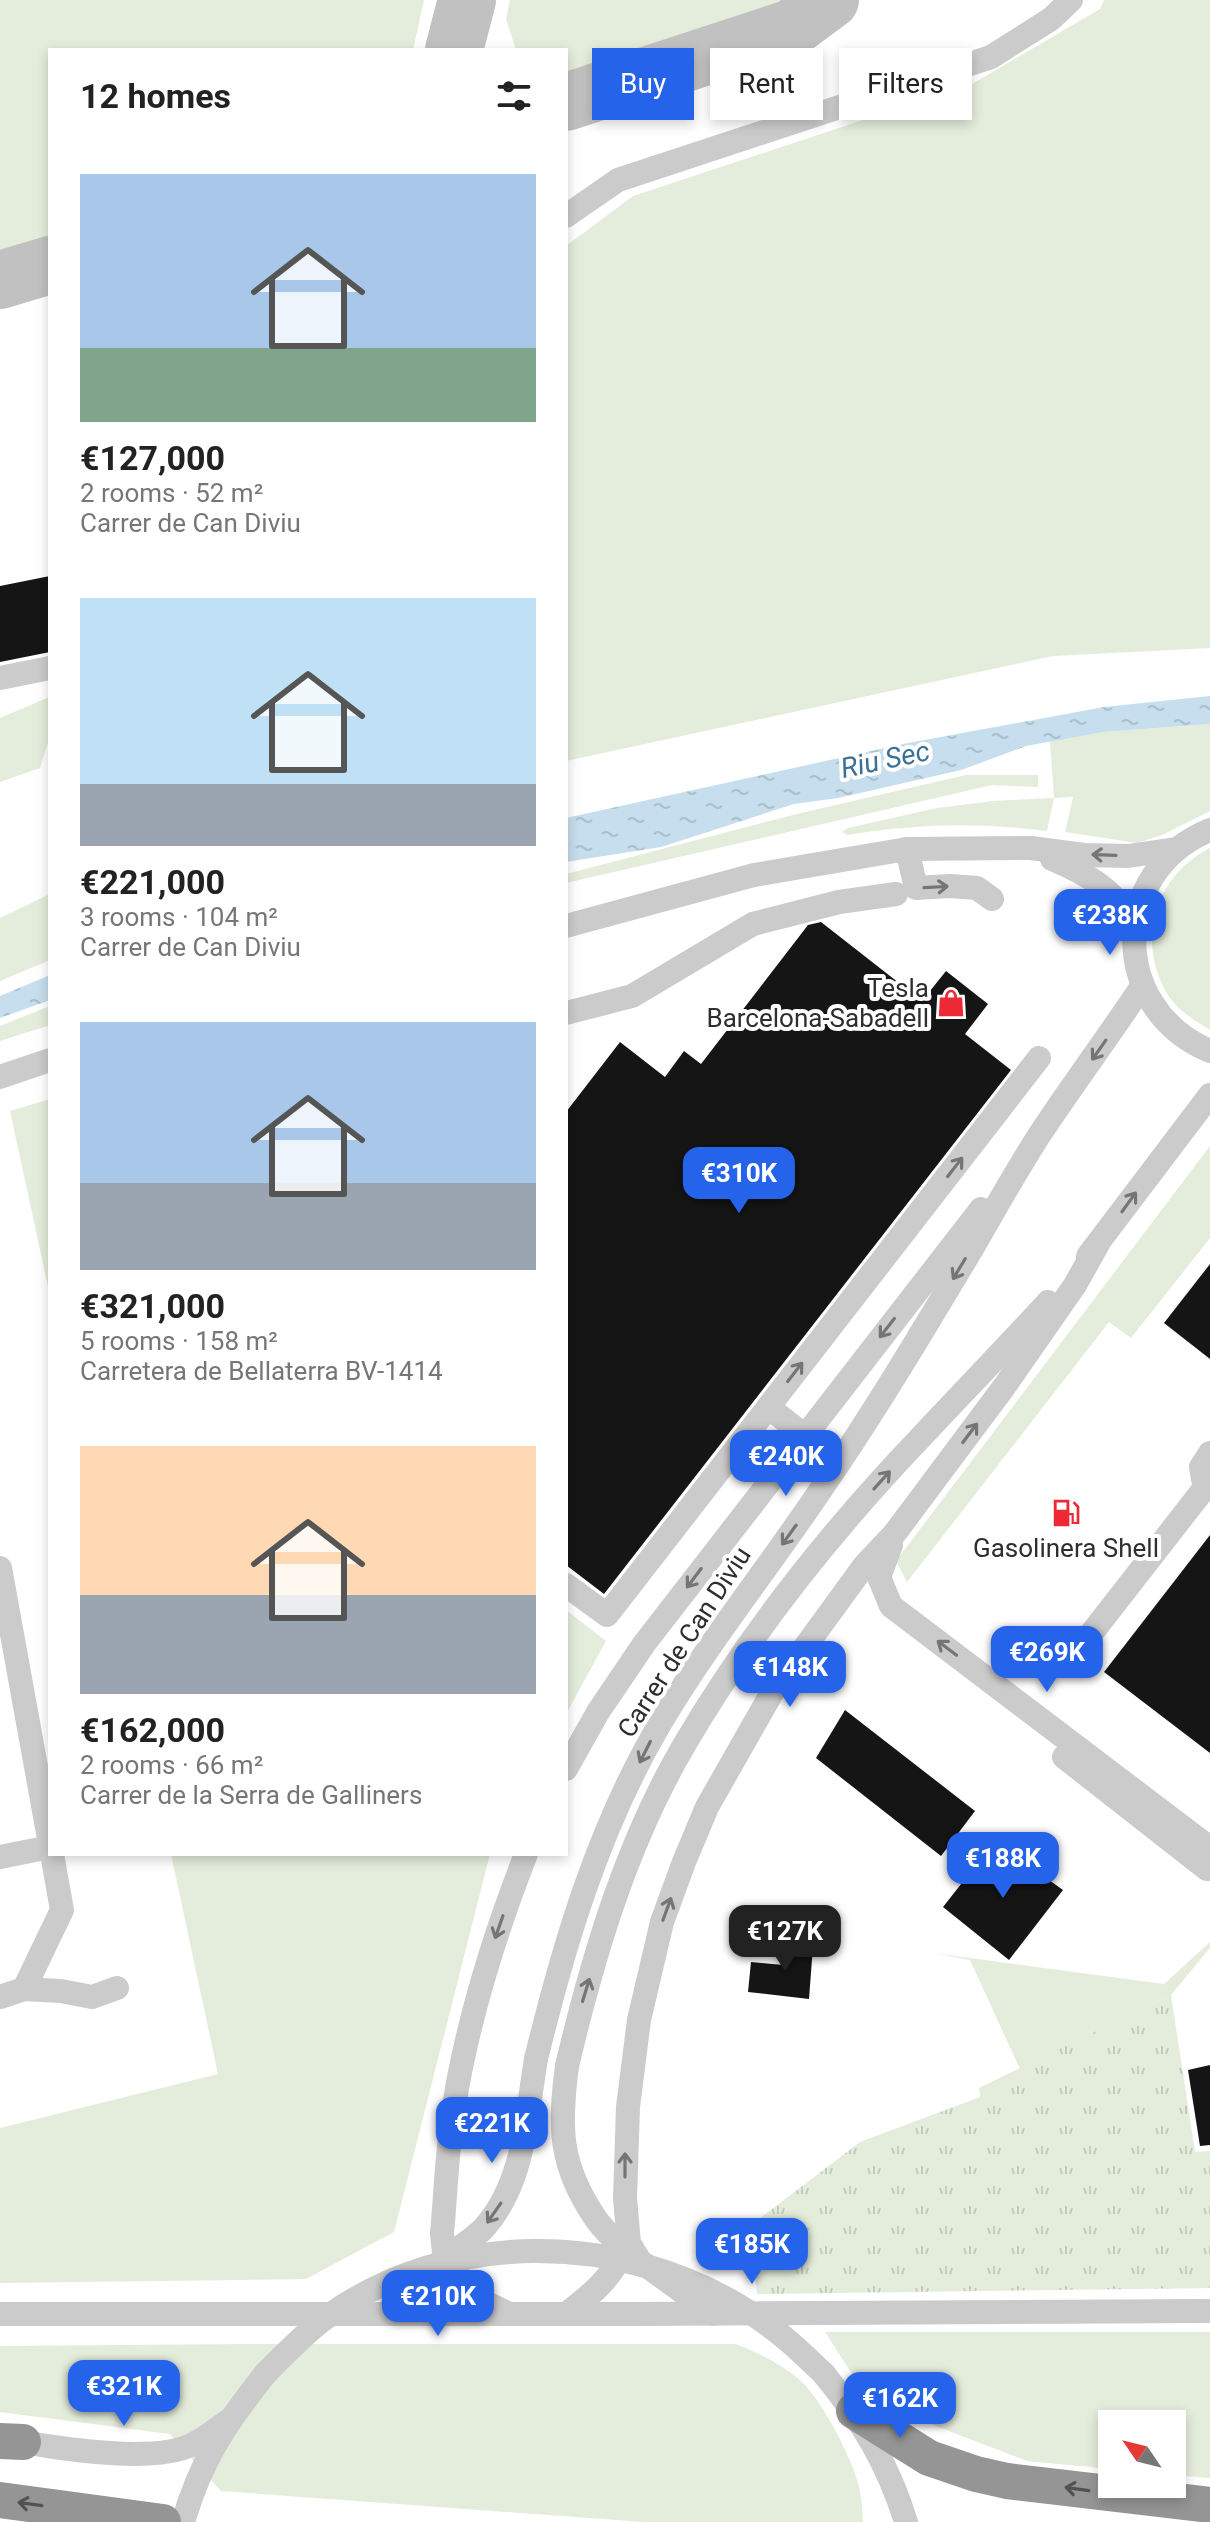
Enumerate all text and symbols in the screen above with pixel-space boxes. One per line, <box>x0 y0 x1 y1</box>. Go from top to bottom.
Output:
chip: Buy <box>592 48 694 120</box>
chip: Rent <box>710 48 823 120</box>
chip: Filters <box>839 48 972 120</box>
icon: filters <box>492 74 536 118</box>
text: 12 homes <box>80 76 231 116</box>
icon: home <box>236 226 380 370</box>
text: €127,000 <box>80 438 225 478</box>
text: 2 rooms · 52 m² <box>80 478 263 508</box>
text: Carrer de Can Diviu <box>80 508 301 538</box>
icon: home <box>236 650 380 794</box>
water label: Riu Sec <box>838 734 933 785</box>
one-way arrow <box>1091 848 1118 863</box>
text: €221,000 <box>80 862 225 902</box>
one-way arrow <box>922 879 949 894</box>
pin: €238K <box>1054 889 1166 957</box>
text: €238K <box>1072 900 1148 930</box>
text: 3 rooms · 104 m² <box>80 902 278 932</box>
text: Carrer de Can Diviu <box>80 932 301 962</box>
place label: Tesla Barcelona-Sabadell <box>706 973 929 1033</box>
shop icon: Tesla Barcelona-Sabadell <box>936 988 966 1018</box>
one-way arrow <box>1091 1039 1107 1061</box>
icon: home <box>236 1074 380 1218</box>
pin: €310K <box>683 1147 795 1215</box>
one-way arrow <box>946 1157 963 1178</box>
text: €310K <box>701 1158 777 1188</box>
one-way arrow <box>1121 1192 1137 1214</box>
one-way arrow <box>951 1257 967 1280</box>
text: €321,000 <box>80 1286 225 1326</box>
one-way arrow <box>878 1317 896 1338</box>
text: 5 rooms · 158 m² <box>80 1326 278 1356</box>
text: Carretera de Bellaterra BV-1414 <box>80 1356 443 1386</box>
one-way arrow <box>787 1362 804 1383</box>
one-way arrow <box>961 1423 978 1445</box>
pin: €240K <box>730 1430 842 1498</box>
text: €240K <box>748 1441 824 1471</box>
one-way arrow <box>873 1471 891 1491</box>
icon: home <box>236 1498 380 1642</box>
fuel station icon: Gasolinera Shell <box>1051 1498 1081 1528</box>
one-way arrow <box>780 1524 797 1546</box>
place label: Gasolinera Shell <box>973 1533 1159 1563</box>
street label: Carrer de Can Diviu <box>611 1541 757 1743</box>
one-way arrow <box>685 1567 702 1588</box>
pin: €269K <box>991 1626 1103 1694</box>
text: €269K <box>1009 1637 1085 1667</box>
one-way arrow <box>937 1640 958 1657</box>
pin: €148K <box>734 1641 846 1709</box>
text: €148K <box>752 1652 828 1682</box>
text: €162,000 <box>80 1710 225 1750</box>
one-way arrow <box>637 1739 652 1763</box>
text: 2 rooms · 66 m² <box>80 1750 263 1780</box>
text: Carrer de la Serra de Galliners <box>80 1780 422 1810</box>
pin: €188K <box>947 1832 1059 1900</box>
text: €188K <box>965 1843 1041 1873</box>
one-way arrow <box>661 1898 675 1922</box>
pin: €127K <box>729 1905 841 1973</box>
one-way arrow <box>490 1914 505 1939</box>
text: €127K <box>747 1916 823 1946</box>
one-way arrow <box>579 1978 594 2004</box>
pin: €221K <box>436 2097 548 2165</box>
text: €221K <box>454 2108 530 2138</box>
one-way arrow <box>617 2152 633 2179</box>
one-way arrow <box>486 2202 502 2224</box>
pin: €185K <box>696 2218 808 2286</box>
text: €185K <box>714 2229 790 2259</box>
pin: €210K <box>382 2270 494 2338</box>
text: €210K <box>400 2281 476 2311</box>
pin: €321K <box>68 2360 180 2428</box>
text: €321K <box>86 2371 162 2401</box>
pin: €162K <box>844 2372 956 2440</box>
text: €162K <box>862 2383 938 2413</box>
north arrow <box>1098 2410 1186 2498</box>
map controls <box>1098 2410 1186 2498</box>
one-way arrow <box>1065 2481 1090 2496</box>
one-way arrow <box>18 2496 43 2511</box>

